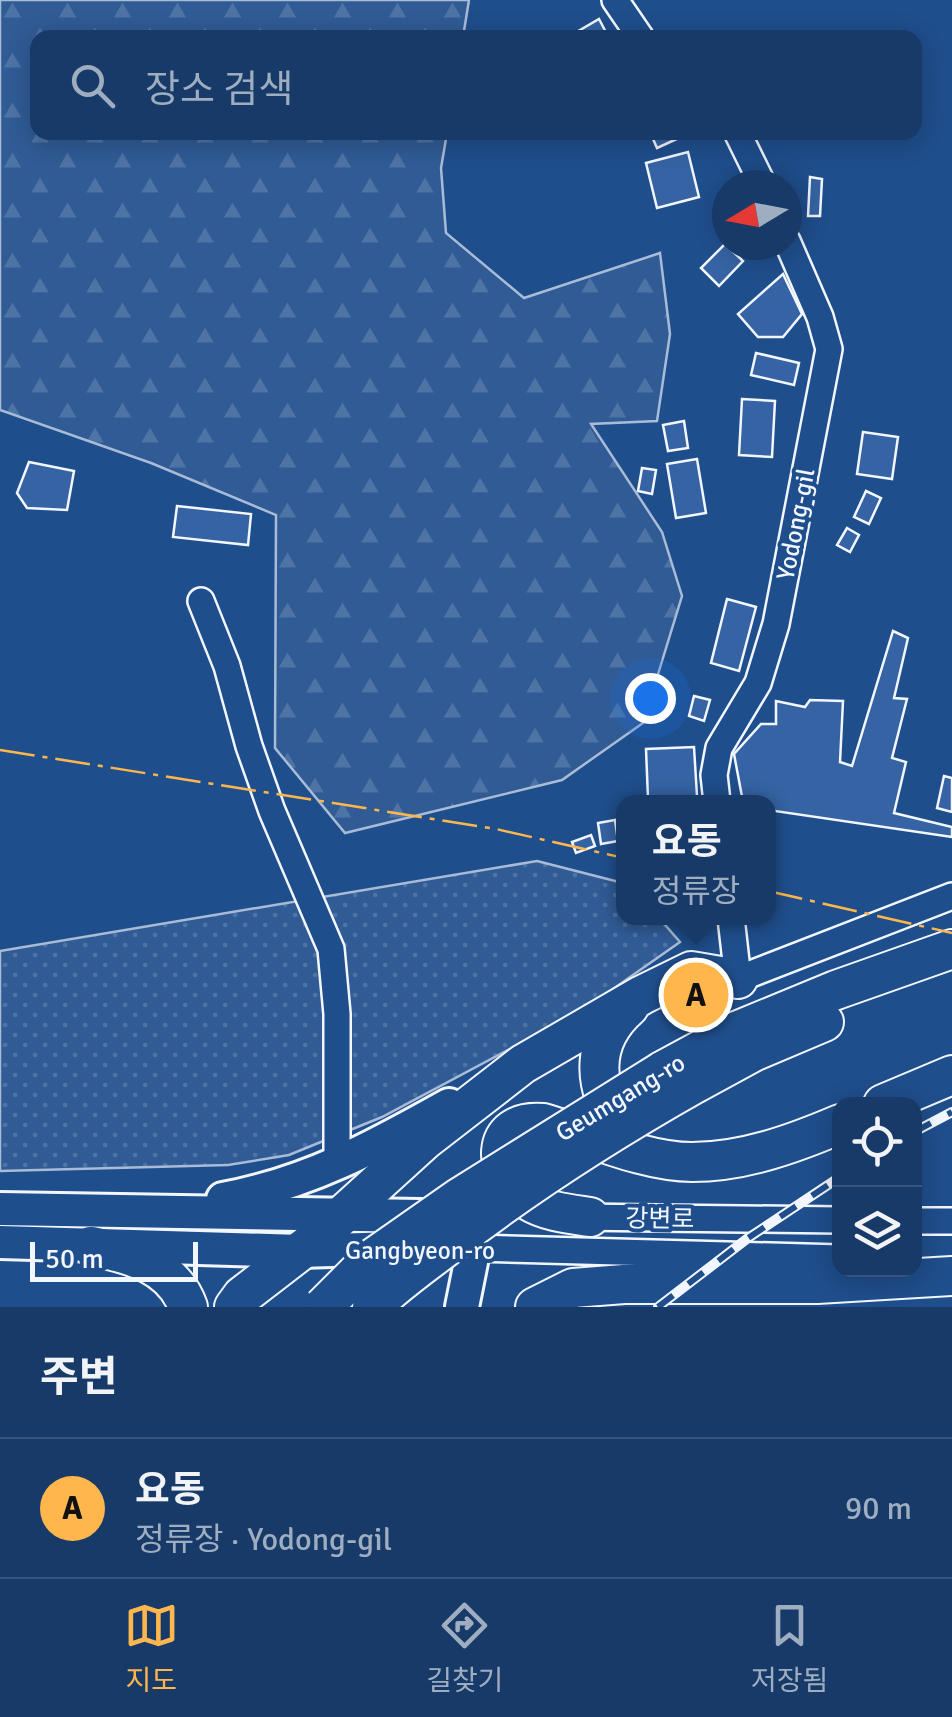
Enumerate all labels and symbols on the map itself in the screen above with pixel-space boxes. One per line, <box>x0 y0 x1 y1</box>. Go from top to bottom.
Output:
north arrow <box>712 170 802 260</box>
street label: Yodong-gil <box>769 466 822 583</box>
your location <box>625 673 676 724</box>
pin: A <box>664 958 728 1032</box>
street label: Geumgang-ro <box>550 1047 691 1148</box>
street label: 강변로 <box>625 1202 695 1235</box>
street label: Gangbyeon-ro <box>345 1235 495 1266</box>
scale bar <box>30 1237 198 1282</box>

